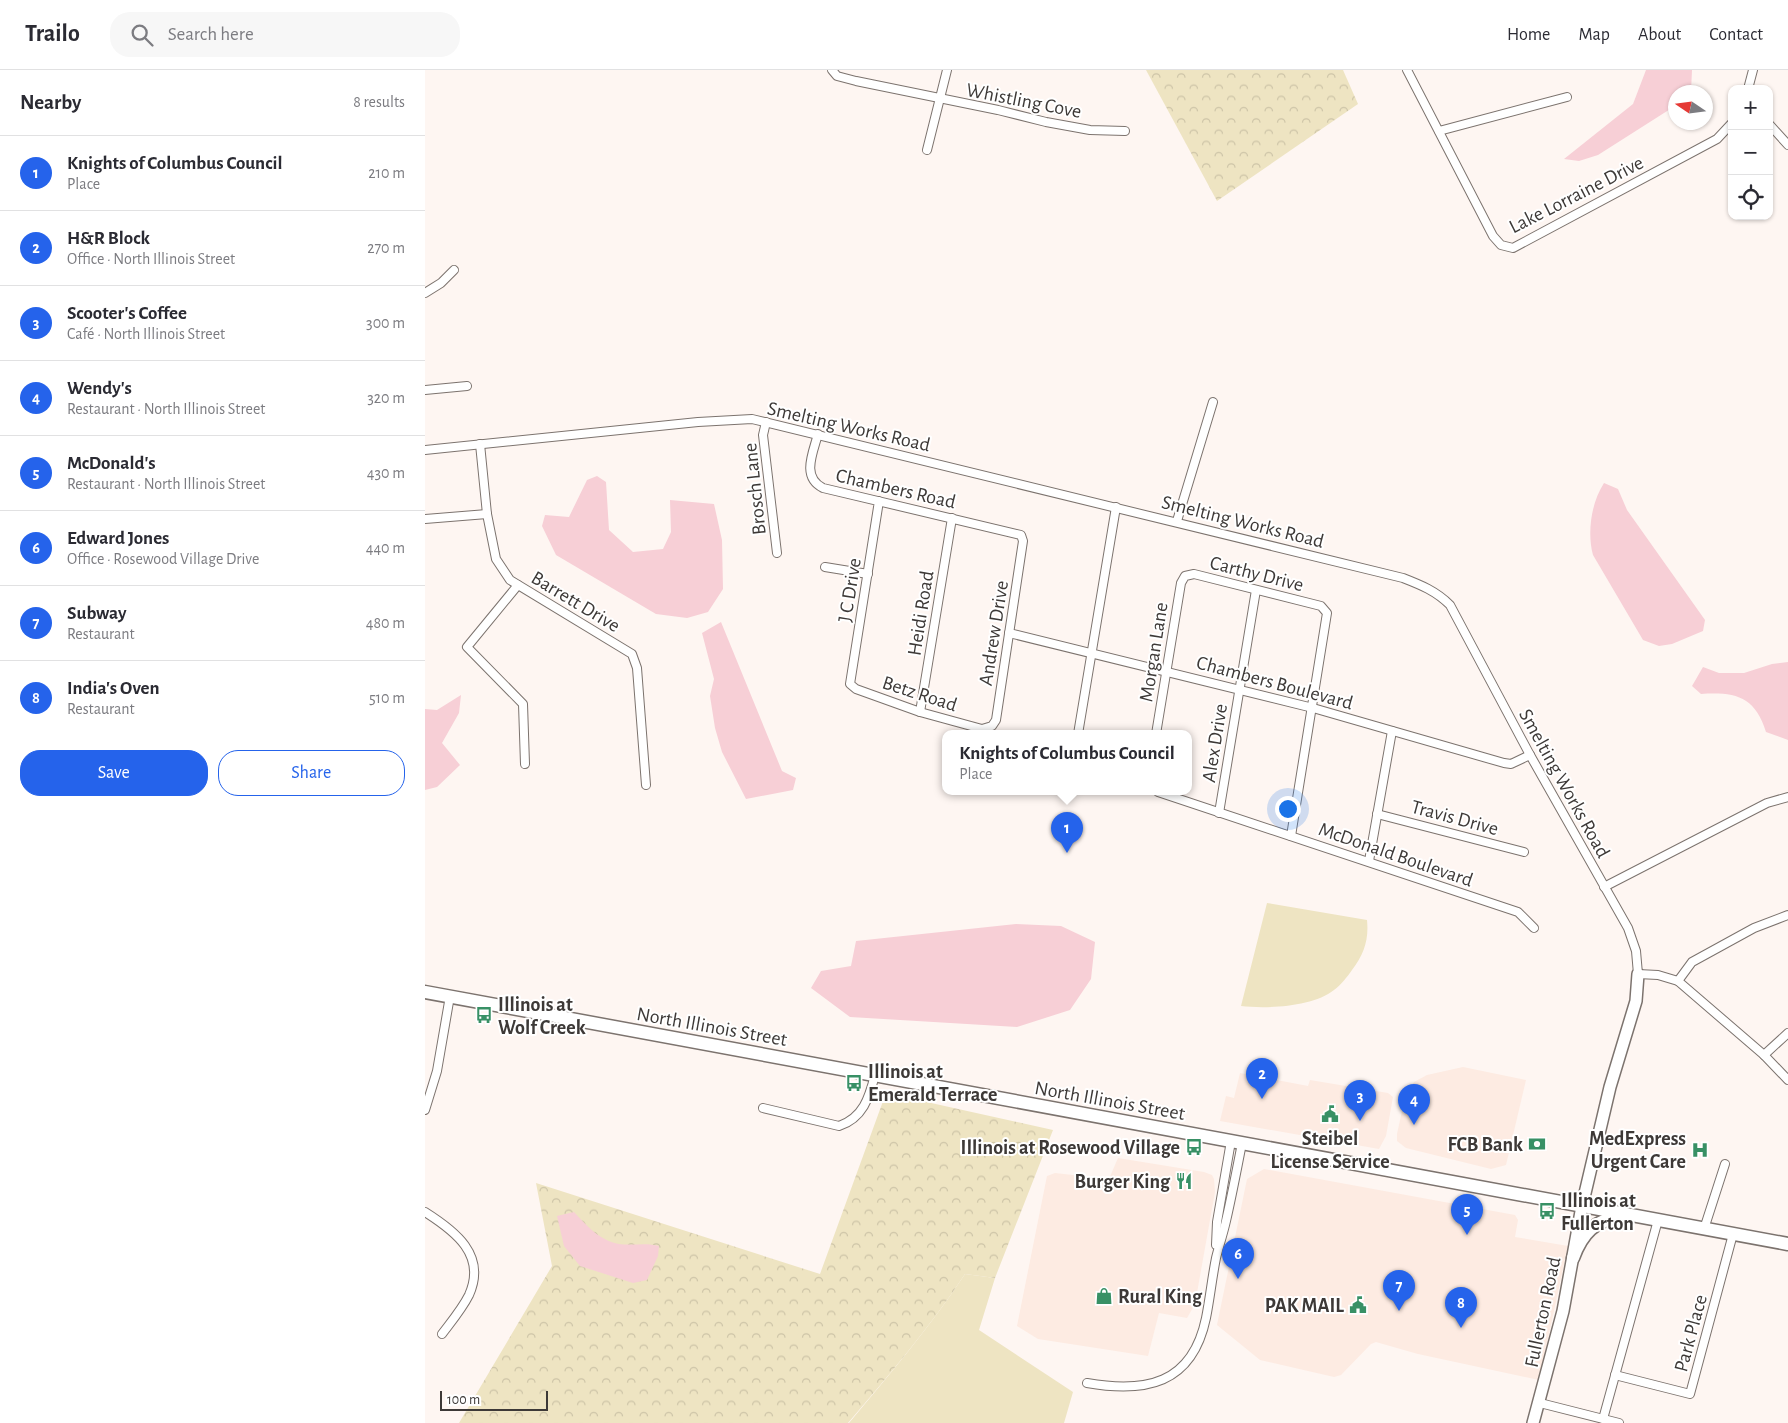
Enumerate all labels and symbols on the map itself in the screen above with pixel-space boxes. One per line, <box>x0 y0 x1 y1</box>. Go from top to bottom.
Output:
street label: Whistling Cove <box>965 80 1083 122</box>
north arrow <box>1668 85 1713 130</box>
street label: Lake Lorraine Drive <box>1506 152 1647 237</box>
street label: Smelting Works Road <box>765 398 932 455</box>
street label: Brosch Lane <box>740 442 770 536</box>
street label: Chambers Road <box>834 465 958 512</box>
street label: Smelting Works Road <box>1159 492 1326 552</box>
street label: Carthy Drive <box>1208 553 1306 595</box>
street label: J C Drive <box>835 557 865 624</box>
street label: Barrett Drive <box>528 568 623 636</box>
street label: Heidi Road <box>904 569 938 657</box>
street label: Andrew Drive <box>976 579 1012 687</box>
street label: Morgan Lane <box>1136 601 1172 703</box>
street label: Chambers Boulevard <box>1194 652 1355 713</box>
street label: Betz Road <box>880 672 960 715</box>
street label: Alex Drive <box>1199 702 1231 784</box>
street label: Smelting Works Road <box>1515 706 1613 861</box>
your location <box>1275 796 1301 822</box>
street label: Travis Drive <box>1409 797 1500 839</box>
pin: 1 <box>1051 812 1083 853</box>
street label: McDonald Boulevard <box>1316 819 1475 891</box>
place label: Illinois at Wolf Creek <box>498 995 586 1038</box>
street label: North Illinois Street <box>635 1004 789 1050</box>
bus stop icon: Illinois at Wolf Creek <box>474 1005 494 1025</box>
pin: 2 <box>1246 1058 1278 1099</box>
place label: Illinois at Emerald Terrace <box>868 1062 997 1105</box>
bus stop icon: Illinois at Emerald Terrace <box>844 1073 864 1093</box>
street label: North Illinois Street <box>1033 1078 1187 1124</box>
pin: 3 <box>1344 1080 1376 1121</box>
pin: 4 <box>1398 1084 1430 1125</box>
public building icon: Steibel License Service <box>1320 1104 1340 1124</box>
place label: Steibel License Service <box>1270 1129 1390 1172</box>
place label: MedExpress Urgent Care <box>1589 1129 1686 1172</box>
bank icon: FCB Bank <box>1527 1134 1547 1154</box>
place label: FCB Bank <box>1447 1135 1523 1155</box>
bus stop icon: Illinois at Rosewood Village <box>1184 1137 1204 1157</box>
place label: Illinois at Rosewood Village <box>961 1138 1180 1158</box>
hospital icon: MedExpress Urgent Care <box>1690 1140 1710 1160</box>
restaurant icon: Burger King <box>1174 1171 1194 1191</box>
place label: Burger King <box>1074 1172 1171 1192</box>
place label: Illinois at Fullerton <box>1561 1191 1636 1234</box>
pin: 5 <box>1451 1194 1483 1235</box>
bus stop icon: Illinois at Fullerton <box>1537 1201 1557 1221</box>
pin: 6 <box>1222 1238 1254 1279</box>
street label: Fullerton Road <box>1521 1255 1564 1369</box>
pin: 7 <box>1383 1270 1415 1311</box>
shop icon: Rural King <box>1094 1286 1114 1306</box>
place label: Rural King <box>1118 1287 1203 1307</box>
pin: 8 <box>1445 1287 1477 1328</box>
street label: Park Place <box>1671 1292 1711 1374</box>
public building icon: PAK MAIL <box>1348 1295 1368 1315</box>
place label: PAK MAIL <box>1265 1296 1344 1316</box>
scale bar <box>440 1388 547 1411</box>

